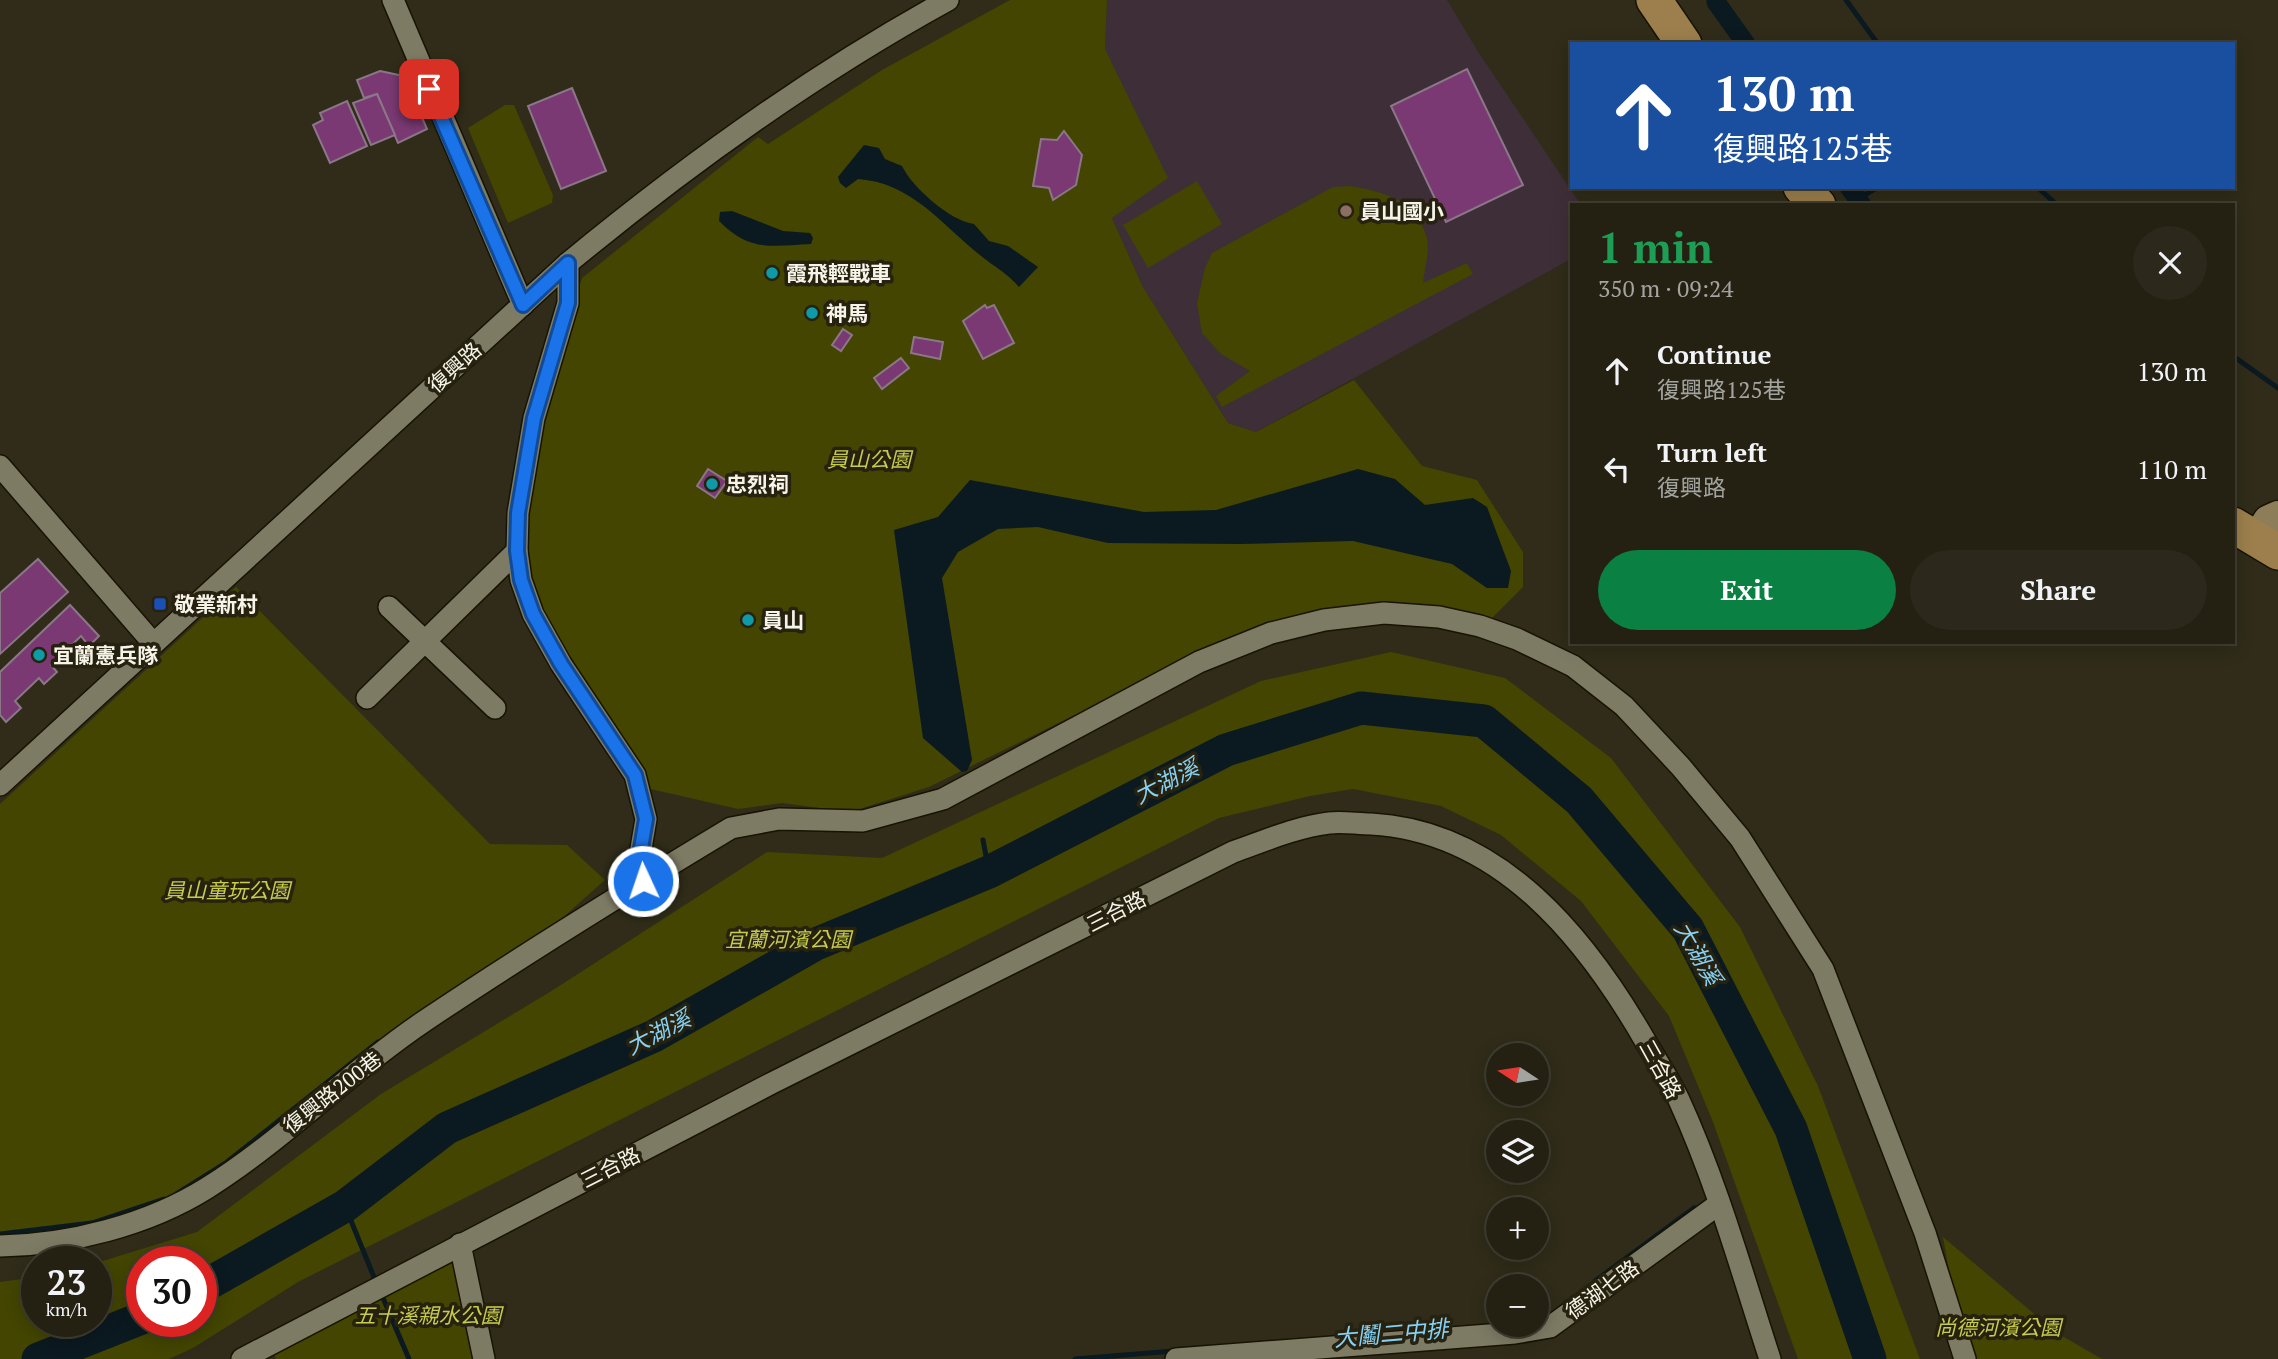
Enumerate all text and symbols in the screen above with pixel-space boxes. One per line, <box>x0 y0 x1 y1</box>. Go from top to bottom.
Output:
pin <box>399 59 459 119</box>
text: 130 m <box>1713 60 1855 125</box>
icon: arrive <box>410 70 448 108</box>
icon: ahead <box>1598 70 1689 161</box>
text: 復興路125巷 <box>1713 127 1892 169</box>
place label: 員山國小 <box>1360 197 1444 225</box>
marker: 員山國小 <box>1338 203 1354 219</box>
text: 1 min <box>1598 219 1713 275</box>
button: close <box>2133 226 2207 300</box>
place label: 霞飛輕戰車 <box>786 259 891 287</box>
marker: 霞飛輕戰車 <box>764 265 780 281</box>
text: 350 m · 09:24 <box>1598 273 1733 304</box>
place label: 神馬 <box>826 299 868 327</box>
marker: 神馬 <box>804 305 820 321</box>
street label: 復興路 <box>421 336 487 398</box>
text: Continue <box>1657 337 1771 371</box>
icon: ahead <box>1598 352 1636 390</box>
text: 130 m <box>2137 354 2207 388</box>
text: 復興路125巷 <box>1657 374 1786 405</box>
text: Turn left <box>1657 435 1767 469</box>
park label: 員山公園 <box>827 445 914 473</box>
icon: left <box>1598 450 1636 488</box>
text: 110 m <box>2137 452 2207 486</box>
place label: 忠烈祠 <box>726 470 789 498</box>
text: 復興路 <box>1657 472 1726 503</box>
marker: 忠烈祠 <box>704 476 720 492</box>
button: Exit <box>1598 550 1896 630</box>
button: Share <box>1910 550 2207 630</box>
place label: 敬業新村 <box>174 590 258 618</box>
marker: 敬業新村 <box>152 596 168 612</box>
place label: 員山 <box>762 606 804 634</box>
marker: 員山 <box>740 612 756 628</box>
place label: 宜蘭憲兵隊 <box>53 641 159 669</box>
marker: 宜蘭憲兵隊 <box>31 647 47 663</box>
water label: 大湖溪 <box>1128 750 1206 810</box>
position arrow <box>606 844 680 918</box>
park label: 員山童玩公園 <box>164 876 293 904</box>
street label: 三合路 <box>1082 884 1150 938</box>
water label: 大湖溪 <box>1667 915 1730 993</box>
park label: 宜蘭河濱公園 <box>725 925 854 953</box>
water label: 大湖溪 <box>620 1001 698 1061</box>
street label: 三合路 <box>1633 1035 1689 1103</box>
north arrow <box>1486 1043 1549 1106</box>
map controls <box>1486 1043 1549 1337</box>
street label: 復興路200巷 <box>277 1045 387 1139</box>
button: layers <box>1486 1120 1549 1183</box>
street label: 三合路 <box>576 1140 644 1194</box>
button: + <box>1486 1197 1549 1260</box>
speed limit sign: 30 <box>126 1246 217 1337</box>
street label: 德湖七路 <box>1560 1253 1644 1325</box>
text: 23 <box>47 1259 86 1305</box>
button: − <box>1486 1274 1549 1337</box>
text: km/h <box>46 1297 87 1321</box>
park label: 五十溪親水公園 <box>355 1301 504 1329</box>
water label: 大鬮二中排 <box>1332 1312 1453 1353</box>
park label: 尚德河濱公園 <box>1935 1313 2064 1341</box>

